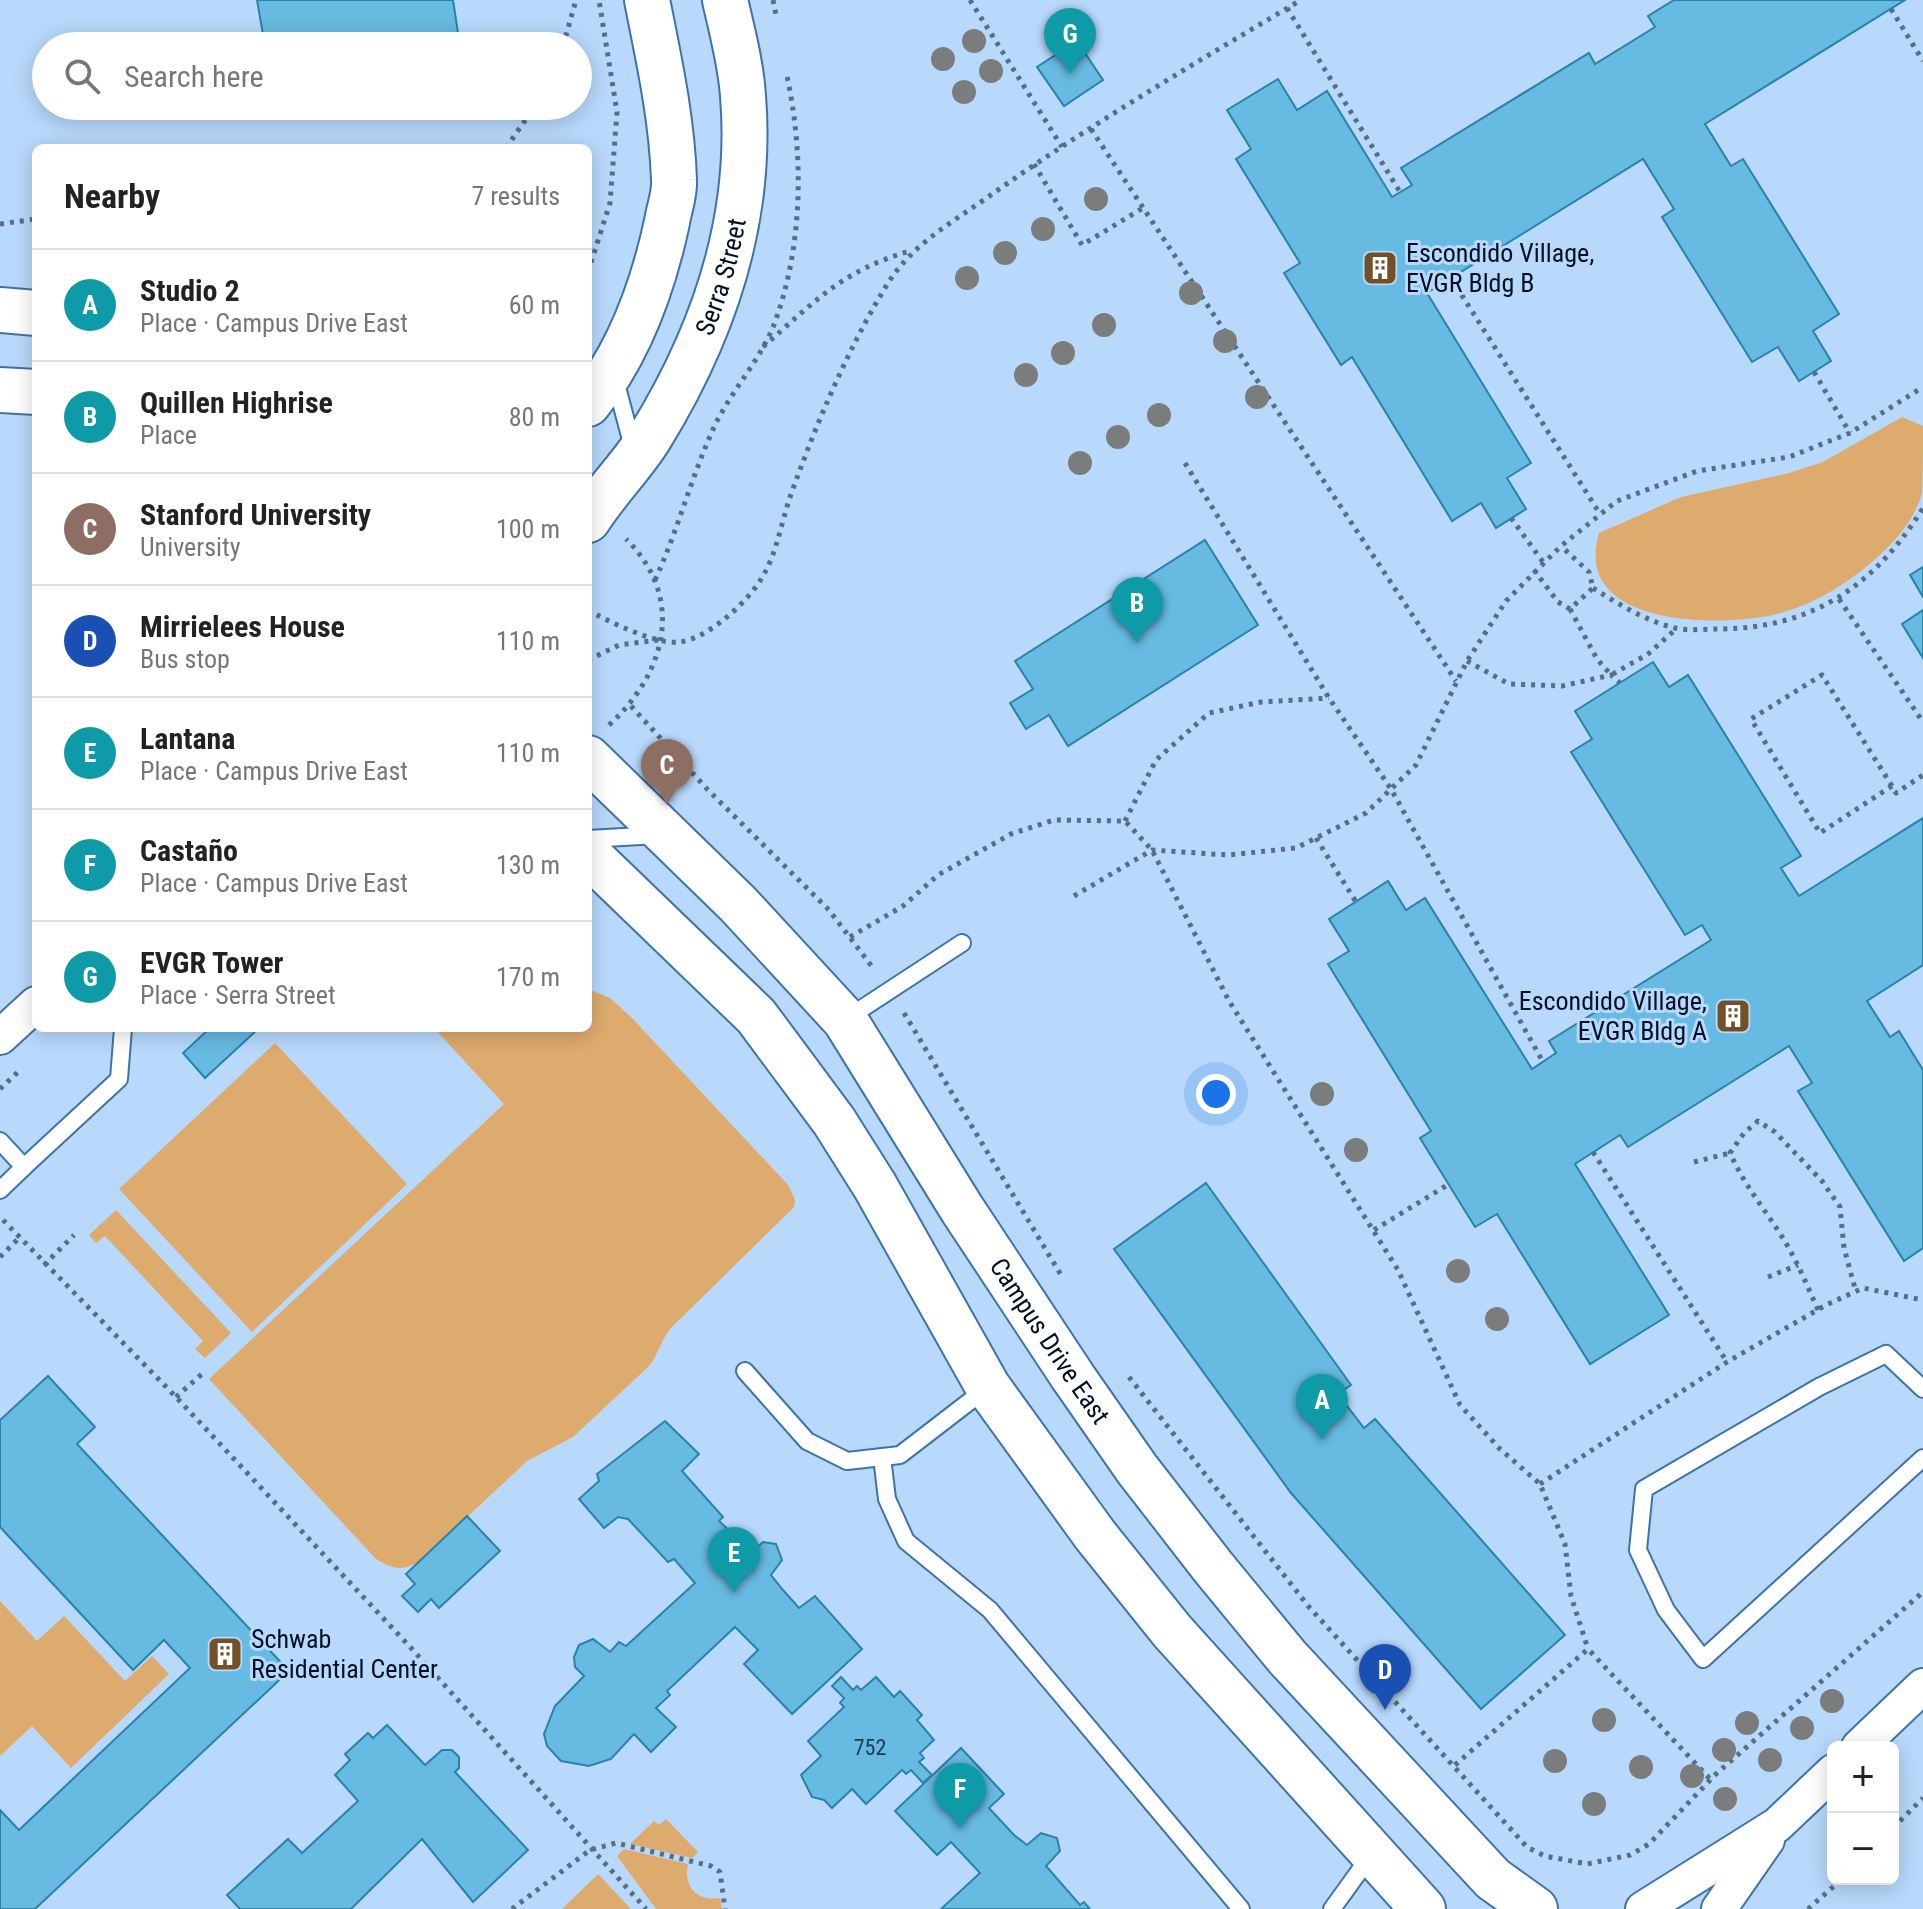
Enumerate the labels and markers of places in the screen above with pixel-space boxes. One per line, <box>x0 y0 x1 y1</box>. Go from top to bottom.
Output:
pin: G <box>1044 8 1096 74</box>
place label: Escondido Village, EVGR Bldg B <box>1406 238 1594 298</box>
building icon: Escondido Village, EVGR Bldg B <box>1361 249 1399 287</box>
pin: B <box>1111 577 1163 643</box>
pin: C <box>641 739 693 805</box>
place label: Escondido Village, EVGR Bldg A <box>1519 986 1707 1046</box>
building icon: Escondido Village, EVGR Bldg A <box>1714 997 1752 1035</box>
pin: A <box>1296 1374 1348 1440</box>
pin: E <box>708 1527 760 1593</box>
place label: Schwab Residential Center <box>251 1624 438 1684</box>
building icon: Schwab Residential Center <box>206 1635 244 1673</box>
pin: D <box>1359 1644 1411 1710</box>
pin: F <box>934 1763 986 1829</box>

